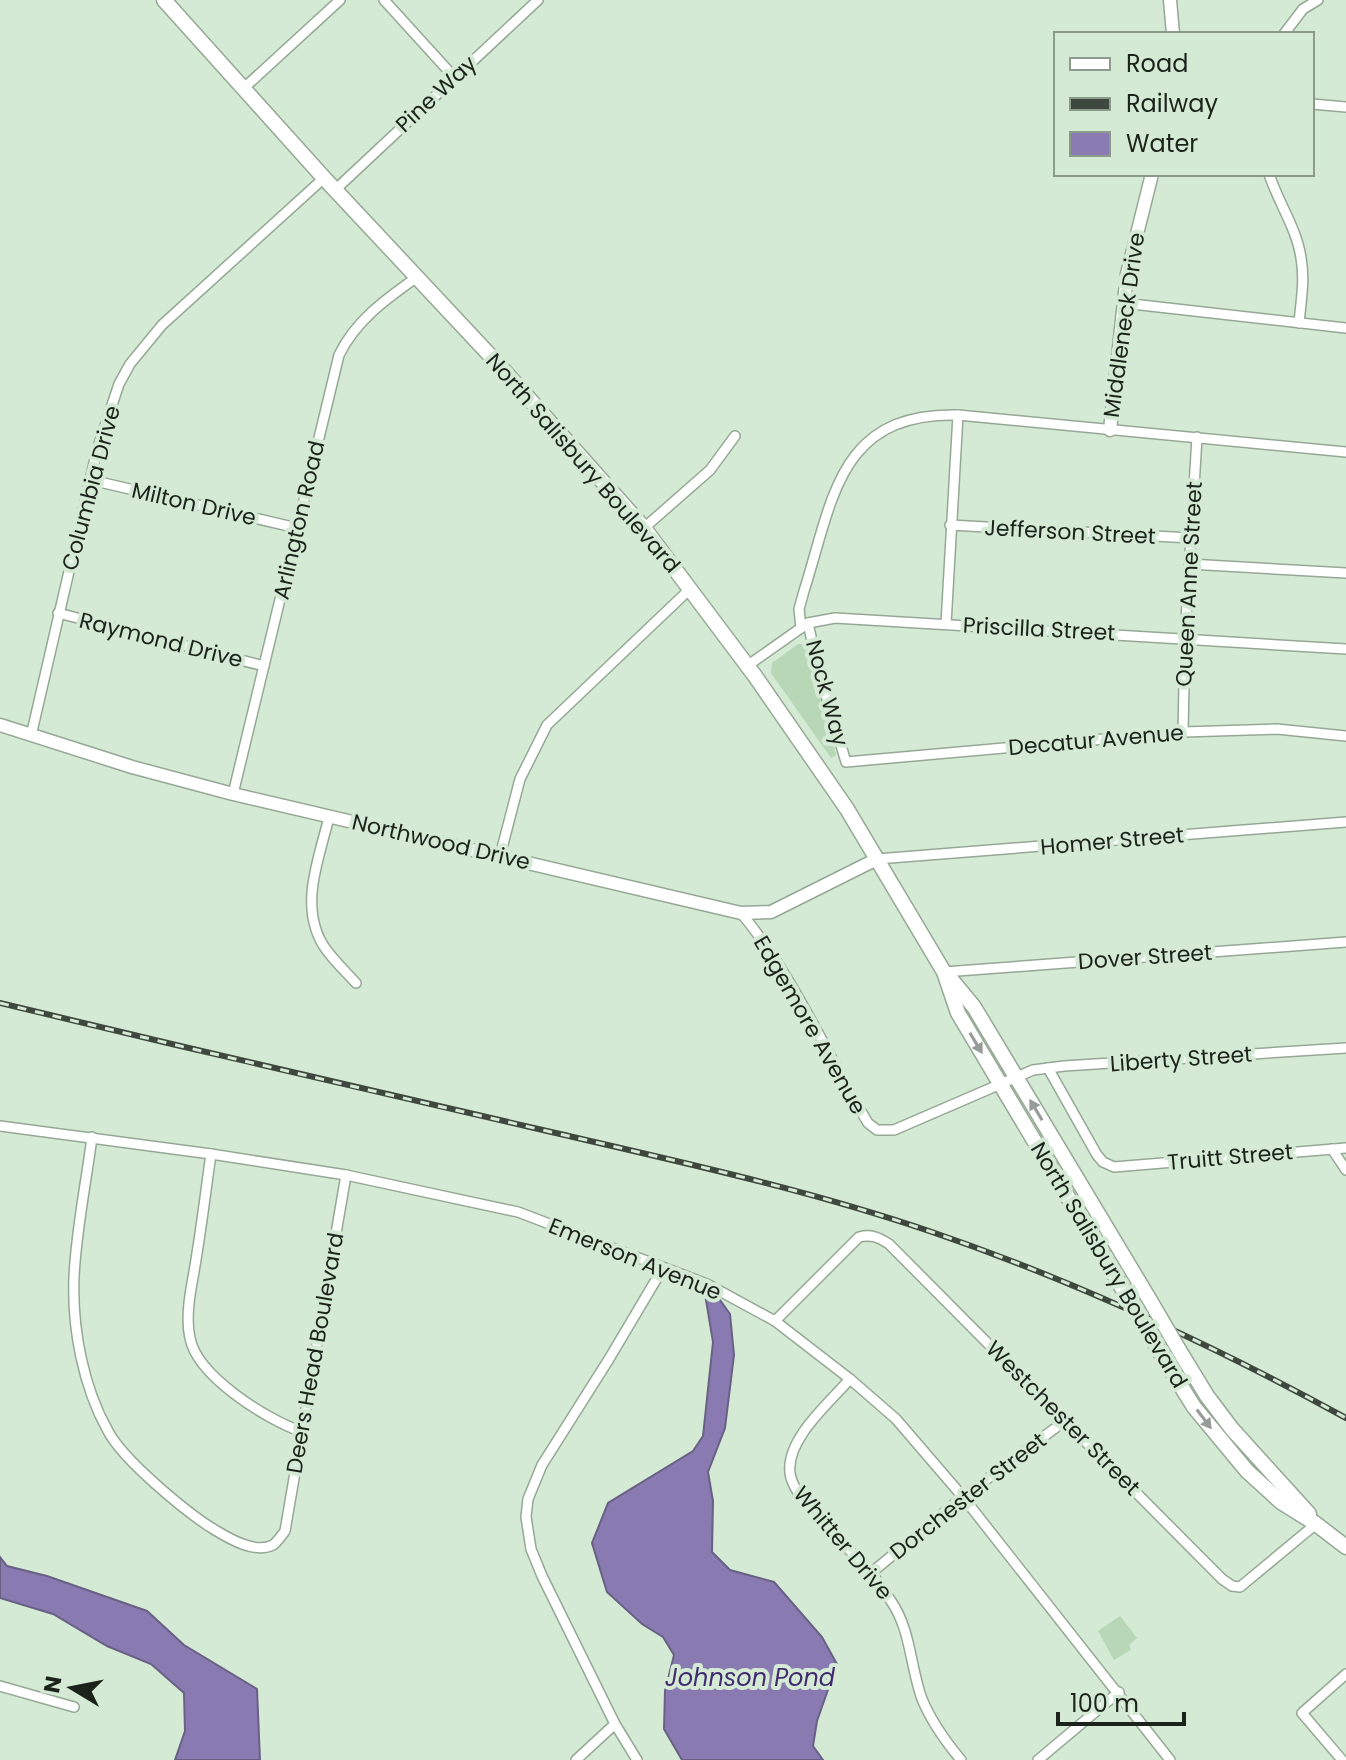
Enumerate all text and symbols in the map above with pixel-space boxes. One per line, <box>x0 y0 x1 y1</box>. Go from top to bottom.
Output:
legend <box>1054 32 1314 176</box>
text: Road <box>1126 47 1188 80</box>
street label: Pine Way <box>389 48 484 140</box>
text: Railway <box>1126 87 1219 120</box>
text: Water <box>1126 127 1198 160</box>
street label: Middleneck Drive <box>1096 230 1152 420</box>
street label: North Salisbury Boulevard <box>479 346 687 580</box>
street label: Columbia Drive <box>54 402 128 574</box>
street label: Arlington Road <box>266 438 332 602</box>
street label: Milton Drive <box>129 475 259 533</box>
street label: Queen Anne Street <box>1168 481 1210 687</box>
street label: Jefferson Street <box>984 512 1156 552</box>
street label: Raymond Drive <box>76 605 246 675</box>
street label: Priscilla Street <box>962 610 1116 648</box>
street label: Nock Way <box>798 636 856 750</box>
street label: Decatur Avenue <box>1007 717 1185 763</box>
street label: Northwood Drive <box>349 806 533 878</box>
street label: Homer Street <box>1039 819 1185 863</box>
street label: Edgemore Avenue <box>746 930 874 1120</box>
street label: Dover Street <box>1077 937 1213 977</box>
one-way arrow <box>969 1032 983 1054</box>
street label: Liberty Street <box>1109 1039 1253 1079</box>
one-way arrow <box>1029 1099 1043 1121</box>
street label: North Salisbury Boulevard <box>1023 1136 1195 1394</box>
street label: Truitt Street <box>1166 1136 1294 1178</box>
street label: Emerson Avenue <box>544 1210 726 1308</box>
street label: Deers Head Boulevard <box>279 1230 351 1476</box>
street label: Westchester Street <box>979 1334 1147 1502</box>
one-way arrow <box>1195 1409 1211 1429</box>
street label: Dorchester Street <box>883 1425 1053 1567</box>
street label: Whitter Drive <box>786 1479 900 1607</box>
north arrow <box>32 1648 112 1728</box>
water label: Johnson Pond <box>665 1661 836 1694</box>
text: N <box>36 1674 69 1695</box>
scale bar <box>1058 1676 1184 1726</box>
text: 100 m <box>1070 1687 1139 1720</box>

